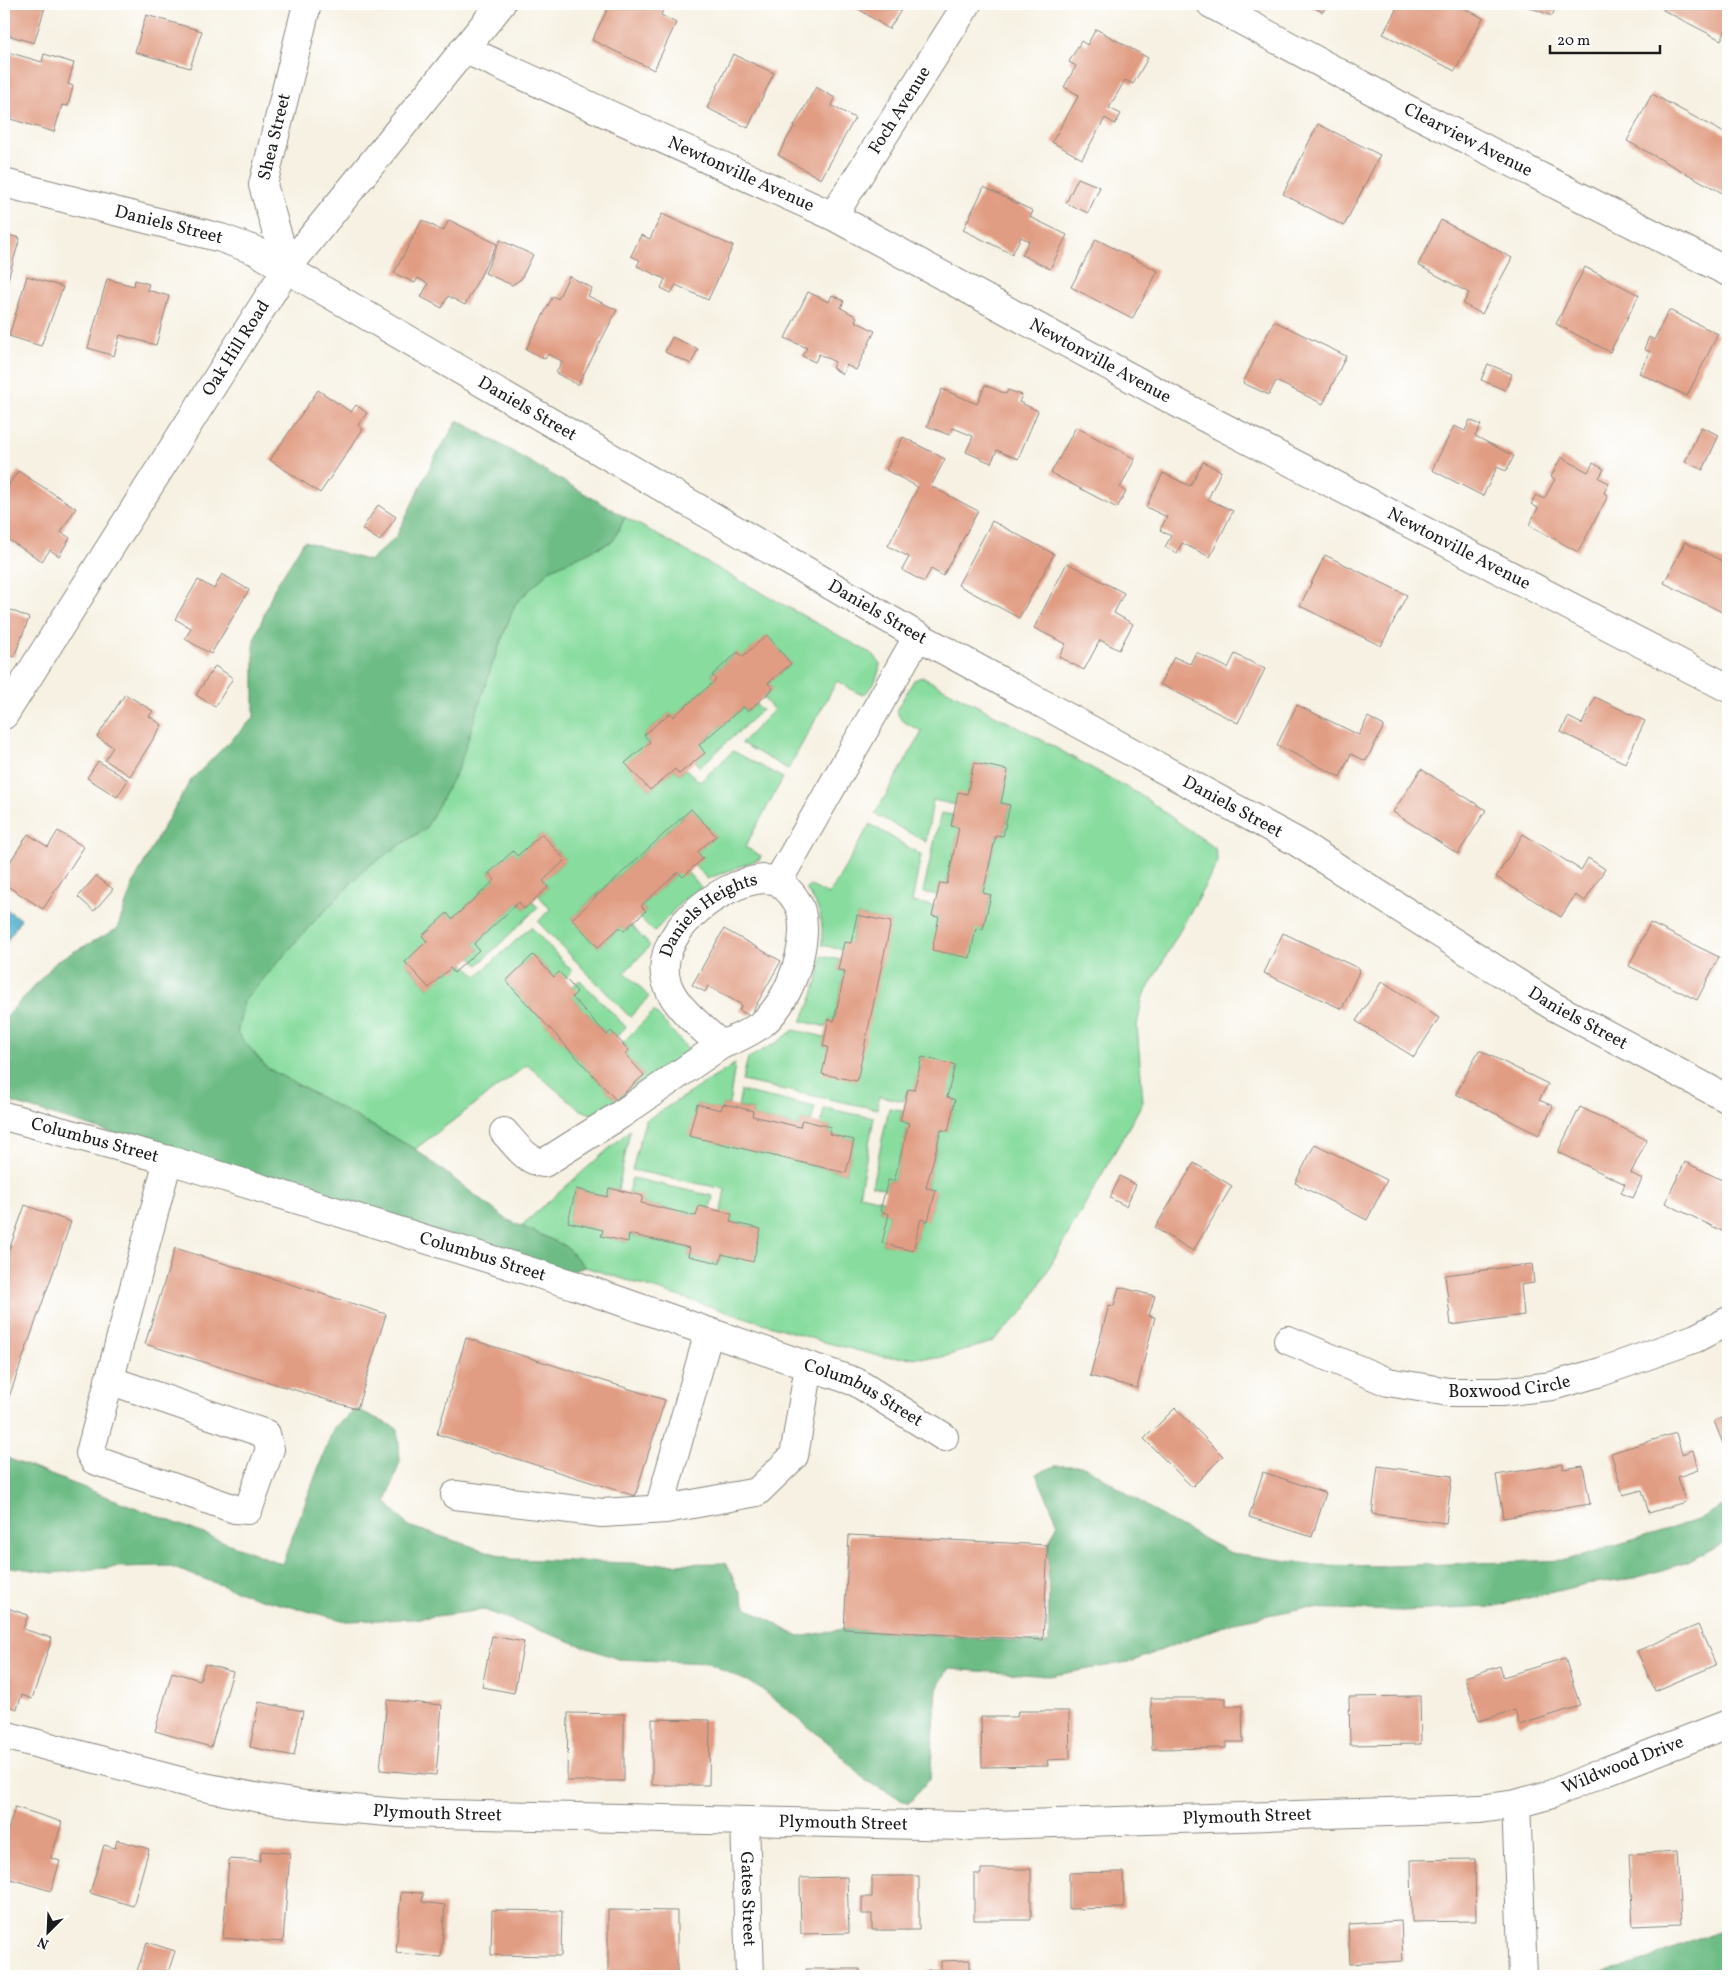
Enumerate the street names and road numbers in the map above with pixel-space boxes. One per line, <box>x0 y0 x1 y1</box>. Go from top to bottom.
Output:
street label: Foch Avenue <box>863 62 937 159</box>
street label: Shea Street <box>252 91 297 183</box>
street label: Clearview Avenue <box>1399 97 1537 183</box>
street label: Newtonville Avenue <box>664 130 818 218</box>
street label: Daniels Street <box>112 199 226 250</box>
street label: Oak Hill Road <box>196 295 276 401</box>
street label: Newtonville Avenue <box>1025 312 1176 410</box>
street label: Daniels Street <box>473 370 581 447</box>
street label: Newtonville Avenue <box>1383 501 1535 596</box>
street label: Daniels Street <box>823 574 931 651</box>
street label: Daniels Street <box>1178 770 1287 844</box>
street label: Daniels Heights <box>654 867 760 961</box>
street label: Daniels Street <box>1523 980 1632 1056</box>
street label: Columbus Street <box>28 1111 161 1169</box>
street label: Columbus Street <box>416 1225 549 1288</box>
street label: Columbus Street <box>800 1353 928 1433</box>
street label: Boxwood Circle <box>1448 1369 1573 1405</box>
street label: Wildwood Drive <box>1558 1730 1687 1801</box>
street label: Plymouth Street <box>372 1798 502 1828</box>
street label: Plymouth Street <box>1182 1802 1312 1831</box>
street label: Plymouth Street <box>778 1809 908 1837</box>
street label: Gates Street <box>733 1851 762 1947</box>

